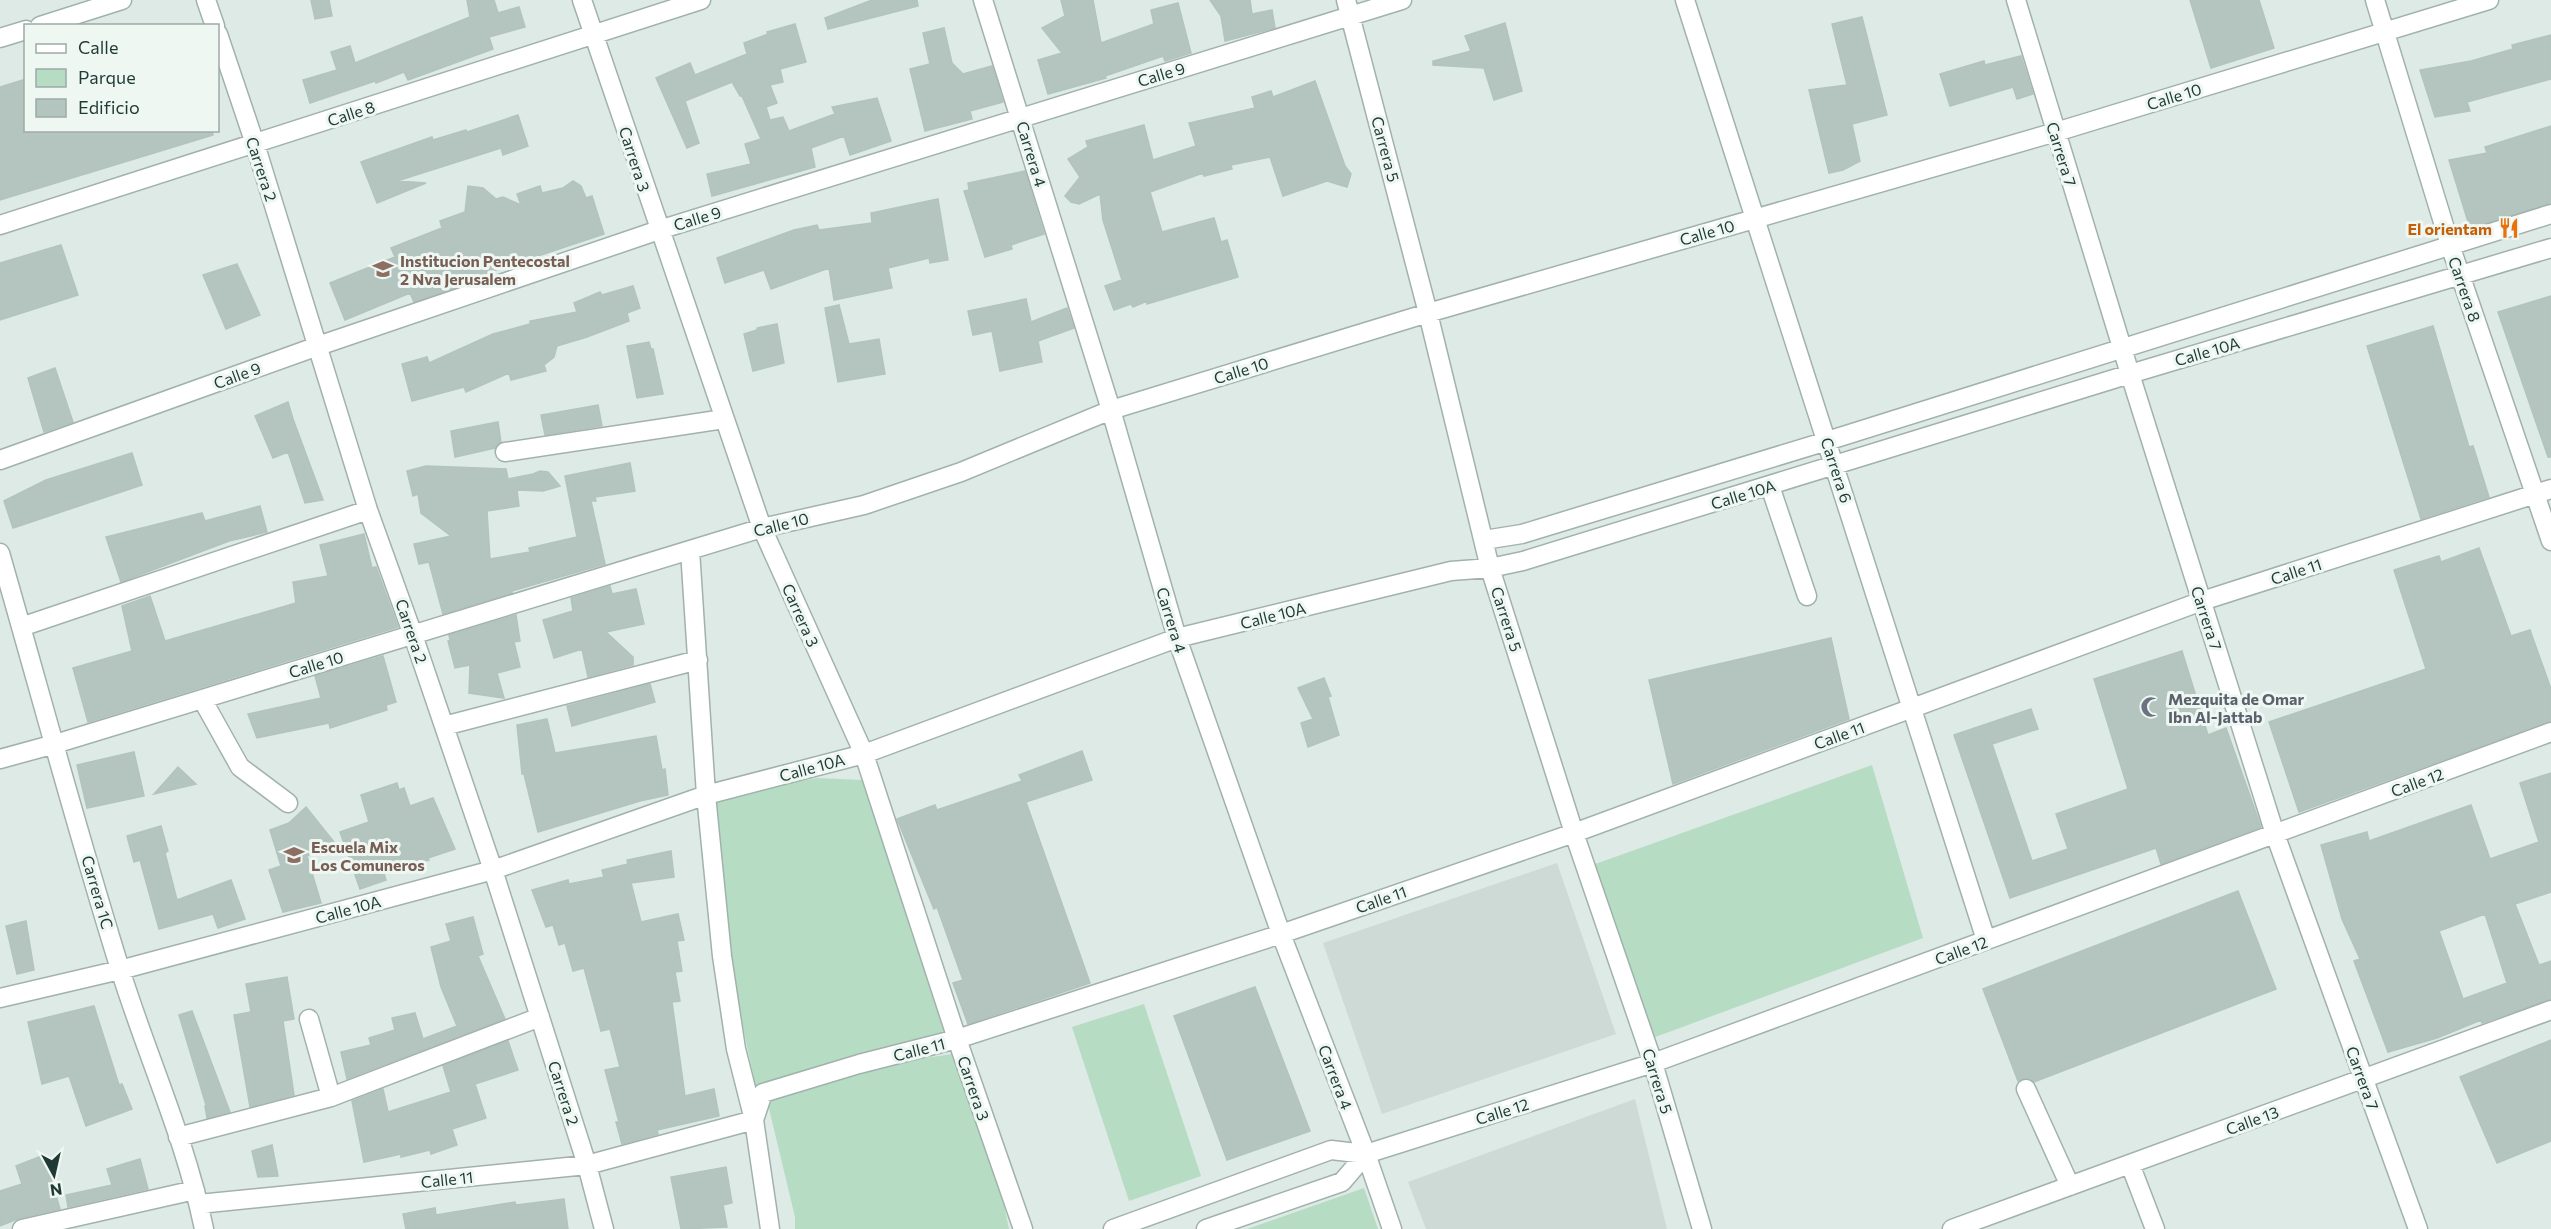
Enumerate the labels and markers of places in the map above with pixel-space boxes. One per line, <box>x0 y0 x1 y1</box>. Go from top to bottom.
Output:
restaurant icon: El orientam <box>2497 216 2521 240</box>
place label: El orientam <box>2408 219 2492 238</box>
place label: Institucion Pentecostal 2 Nva Jerusalem <box>400 251 570 288</box>
school or university icon: Institucion Pentecostal 2 Nva Jerusalem <box>371 257 395 281</box>
place label: Mezquita de Omar Ibn Al-Jattab <box>2168 689 2304 726</box>
mosque icon: Mezquita de Omar Ibn Al-Jattab <box>2139 695 2163 719</box>
place label: Escuela Mix Los Comuneros <box>311 837 425 874</box>
school or university icon: Escuela Mix Los Comuneros <box>282 843 306 867</box>

